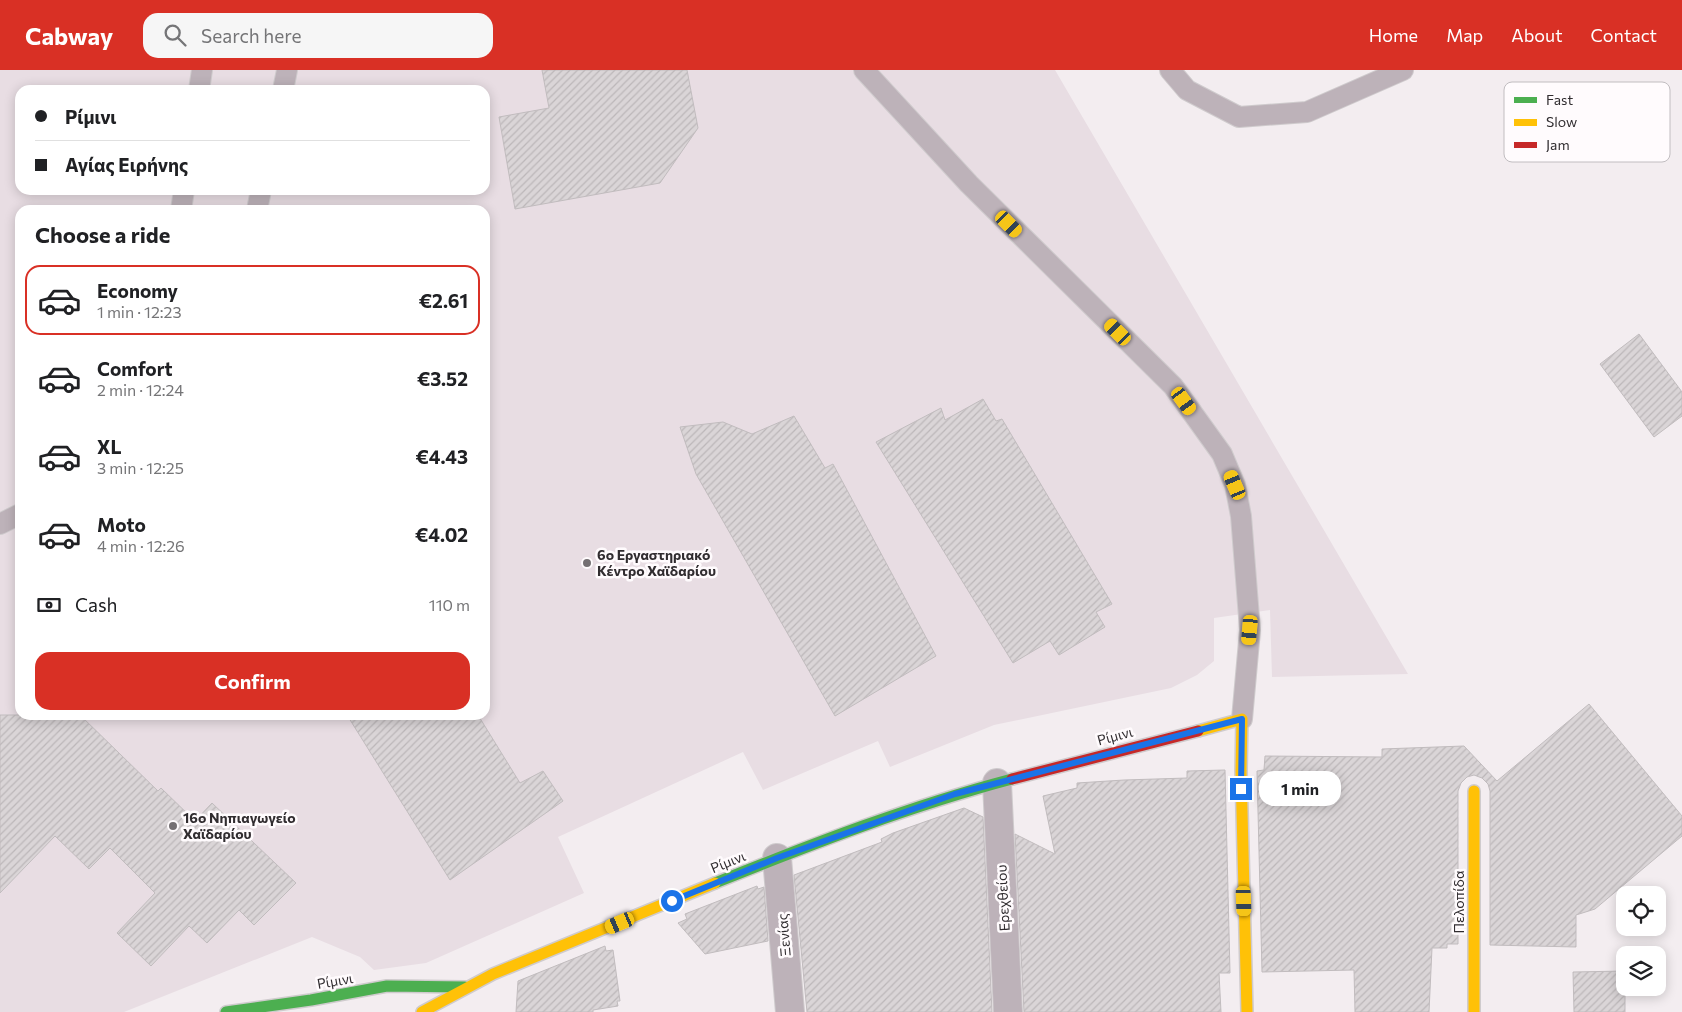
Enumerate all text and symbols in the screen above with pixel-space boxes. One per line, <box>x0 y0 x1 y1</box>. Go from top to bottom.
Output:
search box <box>143 13 493 58</box>
text: Cabway <box>25 21 113 50</box>
icon: search <box>161 21 189 49</box>
text: Search here <box>201 24 302 47</box>
text: Home <box>1369 24 1418 46</box>
text: Map <box>1446 24 1483 46</box>
text: About <box>1511 24 1563 46</box>
text: Contact <box>1591 24 1657 46</box>
legend <box>1504 82 1670 162</box>
text: Fast <box>1546 91 1573 108</box>
text: Ρίμινι <box>65 105 117 128</box>
text: Slow <box>1546 113 1577 130</box>
text: Jam <box>1546 136 1570 153</box>
text: Αγίας Ειρήνης <box>65 153 188 176</box>
car <box>993 208 1024 240</box>
text: Choose a ride <box>35 221 170 248</box>
icon: car <box>37 278 82 323</box>
text: Economy <box>97 279 178 302</box>
text: €2.61 <box>419 289 468 312</box>
text: 1 min · 12:23 <box>97 302 182 321</box>
car <box>1102 316 1133 348</box>
icon: car <box>37 356 82 401</box>
text: Comfort <box>97 357 173 380</box>
text: €3.52 <box>417 367 468 390</box>
text: 2 min · 12:24 <box>97 380 184 399</box>
car <box>1169 384 1198 418</box>
icon: car <box>37 434 82 479</box>
text: XL <box>97 435 122 458</box>
text: €4.43 <box>415 445 468 468</box>
text: 3 min · 12:25 <box>97 458 184 477</box>
car <box>1222 468 1247 502</box>
icon: car <box>37 512 82 557</box>
text: Moto <box>97 513 146 536</box>
text: €4.02 <box>415 523 468 546</box>
text: 4 min · 12:26 <box>97 536 185 555</box>
place label: 6ο Εργαστηριακό Κέντρο Χαϊδαρίου <box>597 546 716 579</box>
marker: 6ο Εργαστηριακό Κέντρο Χαϊδαρίου <box>581 557 593 569</box>
icon: cash <box>35 591 63 619</box>
text: Cash <box>75 593 117 616</box>
text: 110 m <box>429 595 470 614</box>
car <box>1241 614 1258 646</box>
button: Confirm <box>35 652 470 710</box>
street label: Ρίμινι <box>1095 722 1135 748</box>
callout: 1 min <box>1258 772 1341 806</box>
route end <box>1230 778 1252 800</box>
text: 1 min <box>1281 779 1319 798</box>
place label: 16ο Νηπιαγωγείο Χαϊδαρίου <box>183 809 296 842</box>
marker: 16ο Νηπιαγωγείο Χαϊδαρίου <box>167 820 179 832</box>
street label: Ρίμινι <box>708 847 749 876</box>
street label: Ερεχθείου <box>992 864 1013 932</box>
street label: Πελοπίδα <box>1450 871 1467 933</box>
car <box>1235 886 1252 916</box>
map controls <box>1616 886 1666 996</box>
button: locate <box>1616 886 1666 936</box>
route start <box>661 890 683 912</box>
car <box>603 910 636 936</box>
street label: Ξενίας <box>773 913 794 957</box>
button: layers <box>1616 946 1666 996</box>
street label: Ρίμινι <box>316 969 355 992</box>

